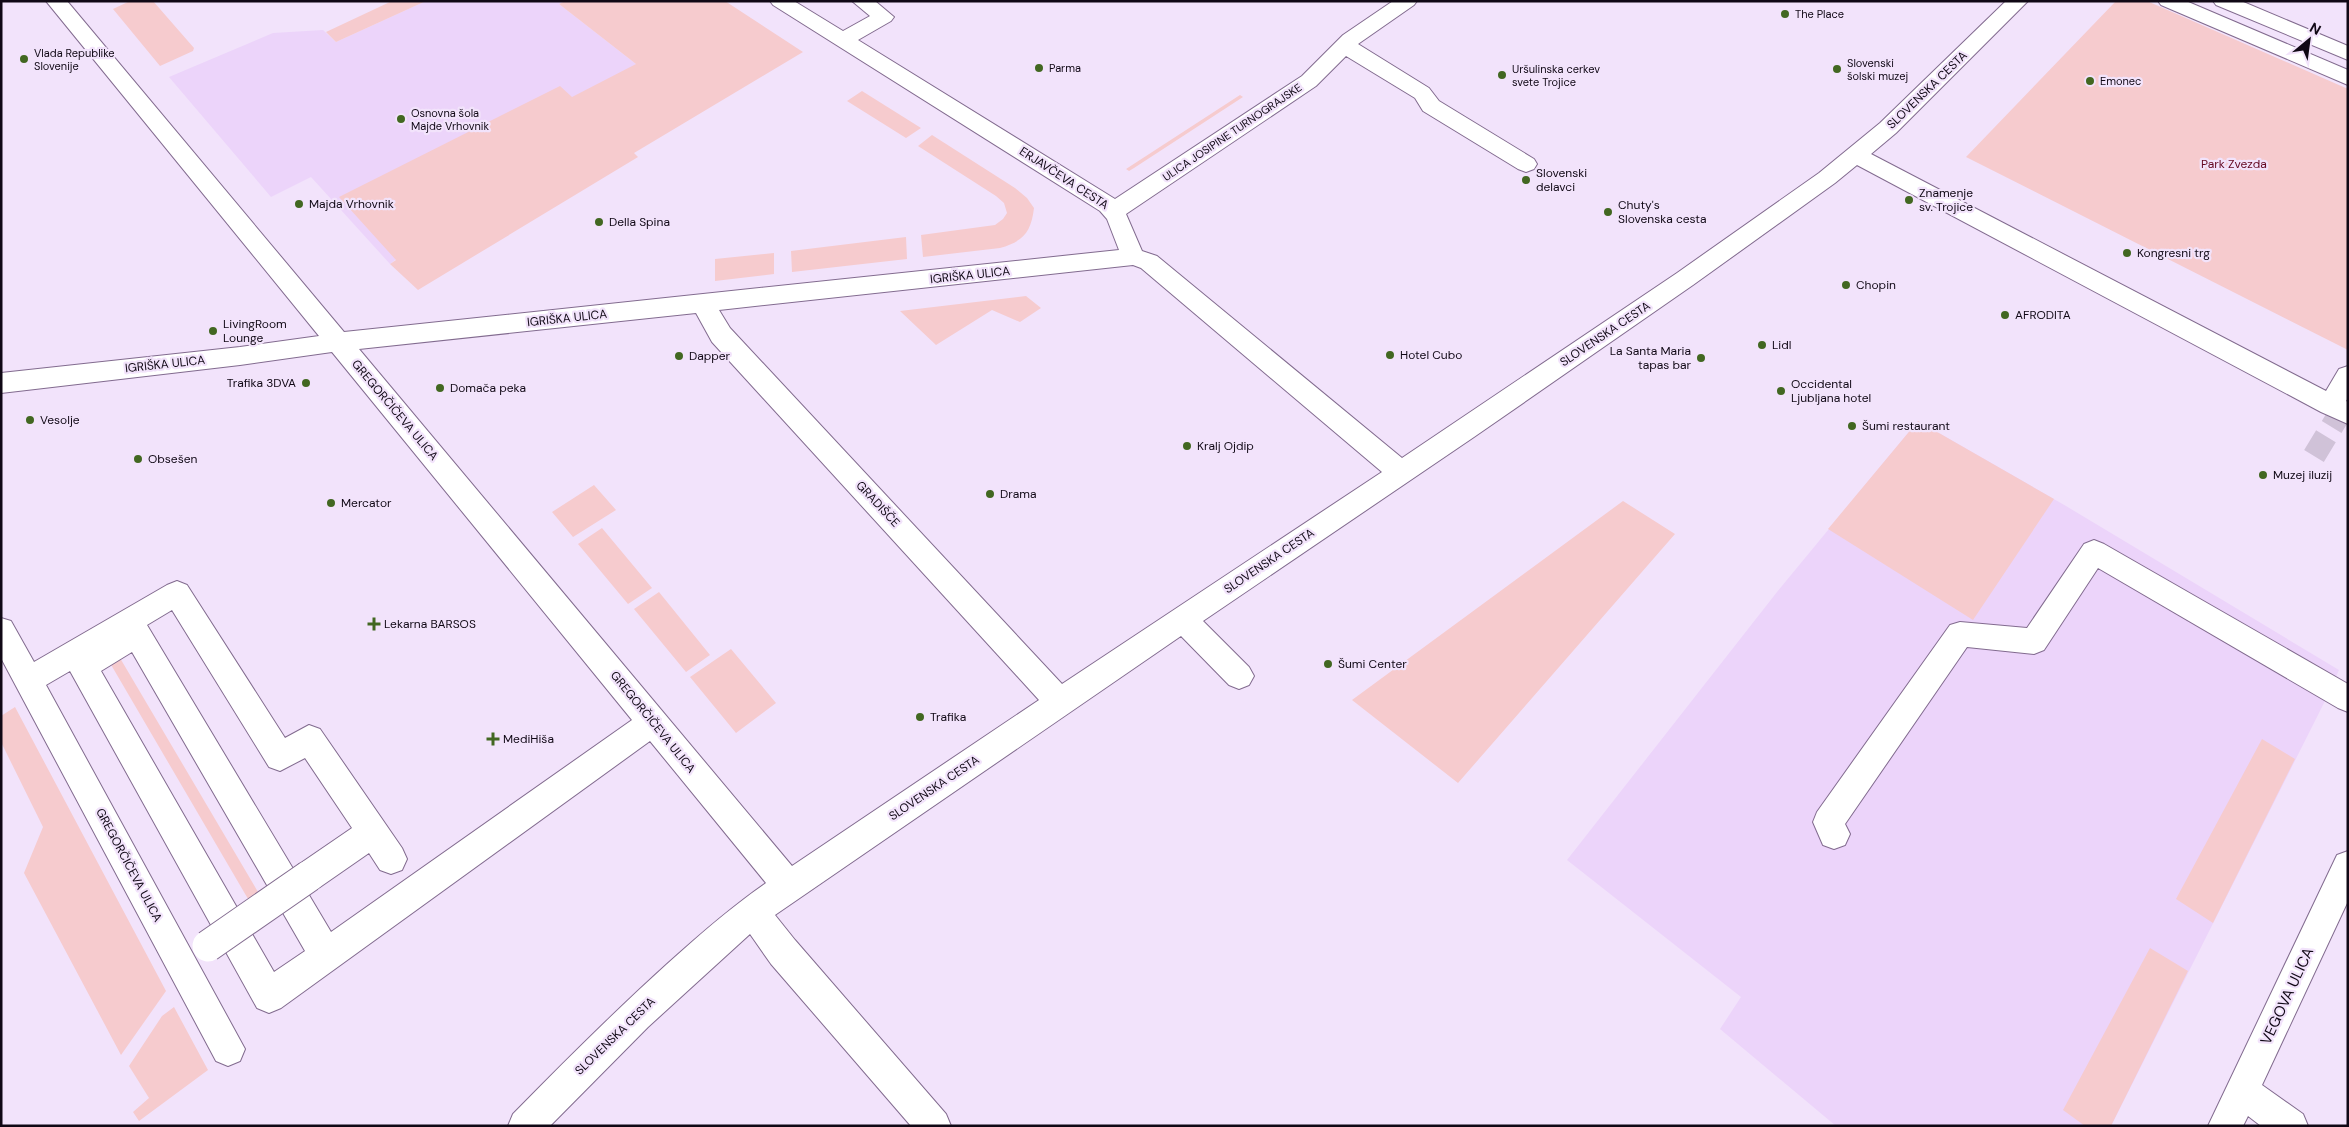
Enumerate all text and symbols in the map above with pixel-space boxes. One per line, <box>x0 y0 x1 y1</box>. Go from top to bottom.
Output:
place label: The Place <box>1795 7 1844 21</box>
marker: The Place <box>1779 8 1791 20</box>
north arrow <box>2284 15 2334 65</box>
text: N <box>2306 18 2324 39</box>
place label: Vlada Republike Slovenije <box>34 46 115 73</box>
street label: SLOVENSKA CESTA <box>1883 48 1971 132</box>
marker: Vlada Republike Slovenije <box>18 53 30 65</box>
place label: Slovenski šolski muzej <box>1847 56 1908 83</box>
place label: Parma <box>1049 61 1081 75</box>
marker: Parma <box>1033 62 1045 74</box>
place label: Uršulinska cerkev svete Trojice <box>1512 62 1600 89</box>
marker: Slovenski šolski muzej <box>1831 63 1843 75</box>
marker: Uršulinska cerkev svete Trojice <box>1496 69 1508 81</box>
place label: Emonec <box>2100 74 2141 88</box>
marker: Emonec <box>2084 75 2096 87</box>
street label: ULICA JOSIPINE TURNOGRAJSKE <box>1160 80 1304 184</box>
place label: Osnovna šola Majde Vrhovnik <box>411 106 489 133</box>
marker: Osnovna šola Majde Vrhovnik <box>395 113 407 125</box>
street label: ERJAVČEVA CESTA <box>1016 143 1112 213</box>
park label: Park Zvezda <box>2201 156 2267 172</box>
place label: Slovenski delavci <box>1536 165 1587 195</box>
marker: Slovenski delavci <box>1520 174 1532 186</box>
place label: Znamenje sv. Trojice <box>1919 185 1973 215</box>
marker: Znamenje sv. Trojice <box>1903 194 1915 206</box>
place label: Majda Vrhovnik <box>309 196 394 212</box>
place label: Chuty's Slovenska cesta <box>1618 197 1707 227</box>
marker: Majda Vrhovnik <box>293 198 305 210</box>
marker: Chuty's Slovenska cesta <box>1602 206 1614 218</box>
place label: Della Spina <box>609 214 670 230</box>
marker: Della Spina <box>593 216 605 228</box>
place label: Kongresni trg <box>2137 245 2210 261</box>
marker: Kongresni trg <box>2121 247 2133 259</box>
street label: IGRIŠKA ULICA <box>929 263 1011 287</box>
place label: Chopin <box>1856 277 1896 293</box>
marker: Chopin <box>1840 279 1852 291</box>
street label: SLOVENSKA CESTA <box>1557 298 1653 370</box>
street label: IGRIŠKA ULICA <box>526 306 608 330</box>
place label: AFRODITA <box>2015 307 2071 323</box>
marker: AFRODITA <box>1999 309 2011 321</box>
place label: LivingRoom Lounge <box>223 316 287 346</box>
marker: LivingRoom Lounge <box>207 325 219 337</box>
place label: Lidl <box>1772 337 1791 353</box>
marker: Lidl <box>1756 339 1768 351</box>
place label: La Santa Maria tapas bar <box>1610 343 1692 373</box>
place label: Hotel Cubo <box>1400 347 1462 363</box>
place label: Dapper <box>689 348 731 364</box>
marker: Hotel Cubo <box>1384 349 1396 361</box>
marker: Dapper <box>673 350 685 362</box>
street label: IGRIŠKA ULICA <box>124 352 206 376</box>
marker: La Santa Maria tapas bar <box>1695 352 1707 364</box>
street label: GREGORČIČEVA ULICA <box>348 356 442 464</box>
place label: Trafika 3DVA <box>227 375 296 391</box>
place label: Occidental Ljubljana hotel <box>1791 376 1871 406</box>
marker: Trafika 3DVA <box>300 377 312 389</box>
place label: Domača peka <box>450 380 526 396</box>
marker: Domača peka <box>434 382 446 394</box>
marker: Occidental Ljubljana hotel <box>1775 385 1787 397</box>
place label: Vesolje <box>40 412 80 428</box>
marker: Vesolje <box>24 414 36 426</box>
place label: Šumi restaurant <box>1862 418 1950 434</box>
marker: Šumi restaurant <box>1846 420 1858 432</box>
place label: Kralj Ojdip <box>1197 438 1254 454</box>
marker: Kralj Ojdip <box>1181 440 1193 452</box>
place label: Obsešen <box>148 451 197 467</box>
marker: Obsešen <box>132 453 144 465</box>
place label: Muzej iluzij <box>2273 467 2332 483</box>
marker: Muzej iluzij <box>2257 469 2269 481</box>
street label: GRADIŠČE <box>853 477 904 531</box>
place label: Drama <box>1000 486 1036 502</box>
marker: Drama <box>984 488 996 500</box>
place label: Mercator <box>341 495 392 511</box>
marker: Mercator <box>325 497 337 509</box>
street label: SLOVENSKA CESTA <box>1221 525 1317 597</box>
place label: Lekarna BARSOS <box>384 616 476 632</box>
marker: Lekarna BARSOS <box>368 618 380 630</box>
place label: Šumi Center <box>1338 656 1407 672</box>
marker: Šumi Center <box>1322 658 1334 670</box>
street label: GREGORČIČEVA ULICA <box>607 668 699 776</box>
place label: Trafika <box>930 709 966 725</box>
marker: Trafika <box>914 711 926 723</box>
place label: MediHiša <box>503 731 554 747</box>
marker: MediHiša <box>487 733 499 745</box>
street label: SLOVENSKA CESTA <box>886 752 982 824</box>
street label: GREGORČIČEVA ULICA <box>92 805 166 925</box>
street label: VEGOVA ULICA <box>2256 944 2318 1048</box>
street label: SLOVENSKA CESTA <box>571 994 659 1078</box>

